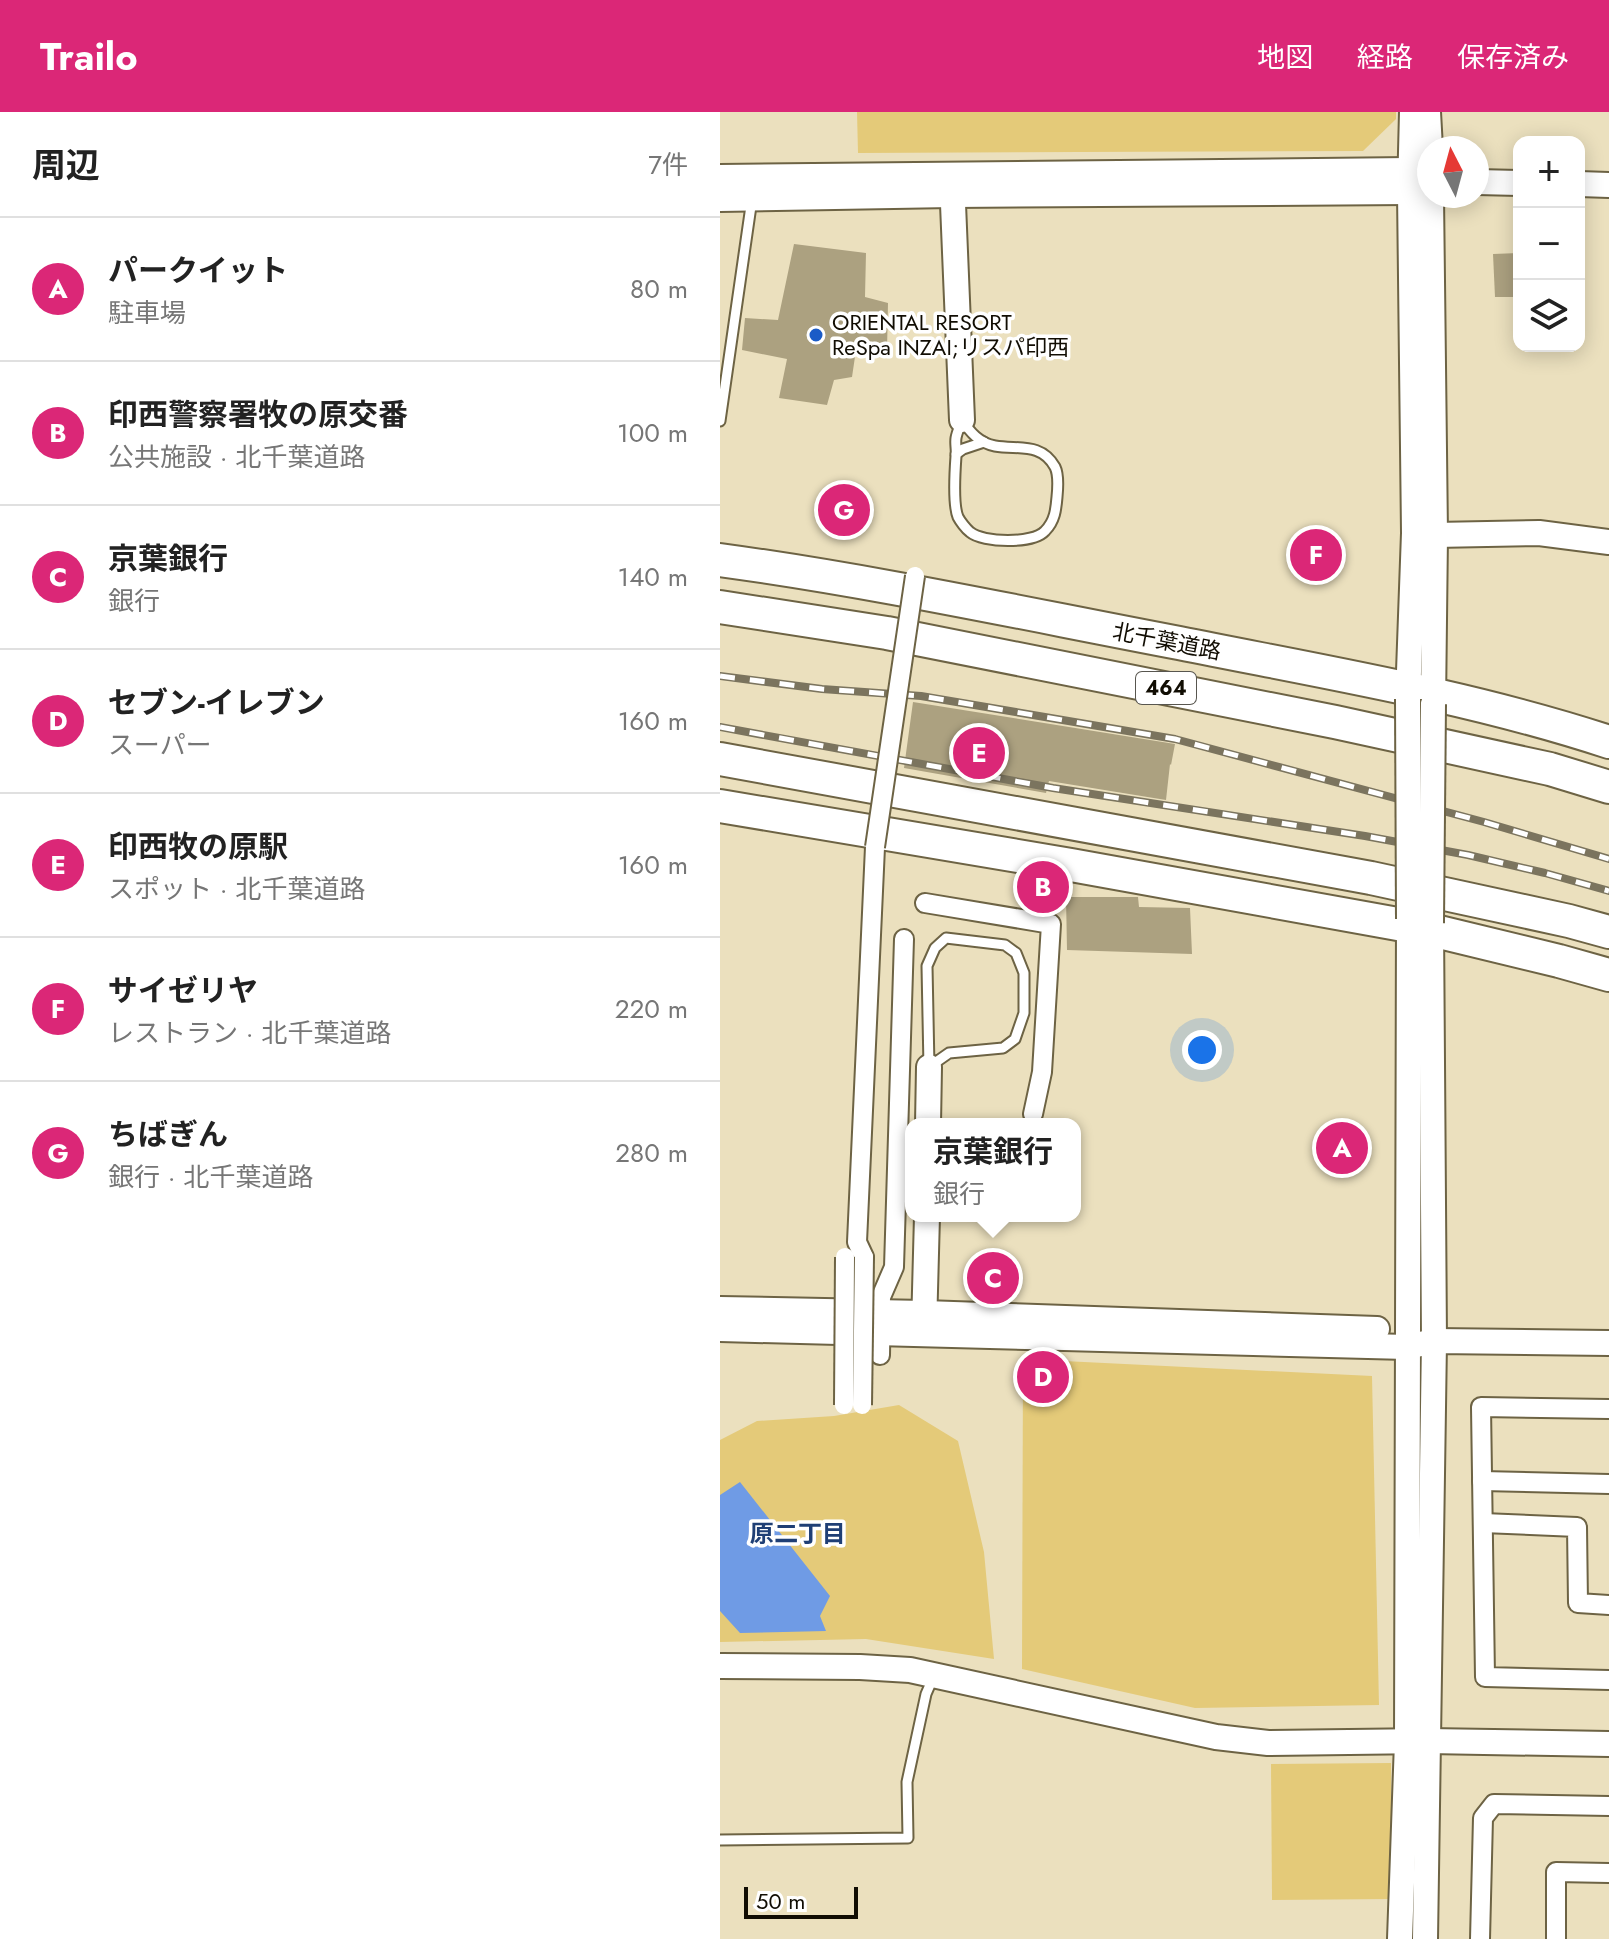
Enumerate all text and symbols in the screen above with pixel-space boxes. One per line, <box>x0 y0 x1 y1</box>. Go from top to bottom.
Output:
text: Trailo <box>40 29 138 84</box>
text: 地図 <box>1257 37 1313 78</box>
text: 経路 <box>1357 37 1413 78</box>
text: 保存済み <box>1457 37 1569 78</box>
north arrow <box>1417 136 1489 208</box>
map controls <box>1513 136 1585 352</box>
button: + <box>1513 136 1585 208</box>
text: 周辺 <box>32 141 100 190</box>
text: 7件 <box>648 146 688 184</box>
button: − <box>1513 208 1585 280</box>
text: パークイット <box>108 249 288 292</box>
text: A <box>48 270 68 308</box>
text: 80 m <box>630 270 688 308</box>
button: layers <box>1513 280 1585 352</box>
text: 駐車場 <box>108 294 186 332</box>
place label: ORIENTAL RESORT ReSpa INZAI;リスパ印西 <box>832 306 1069 363</box>
marker: ORIENTAL RESORT ReSpa INZAI;リスパ印西 <box>807 326 825 344</box>
text: 印西警察署牧の原交番 <box>108 393 408 436</box>
text: B <box>49 414 67 452</box>
text: 100 m <box>617 414 688 452</box>
text: 公共施設 · 北千葉道路 <box>108 438 365 476</box>
pin: G <box>818 480 870 540</box>
pin: F <box>1290 525 1342 585</box>
text: 京葉銀行 <box>108 537 228 580</box>
text: C <box>49 558 67 596</box>
text: 140 m <box>617 558 688 596</box>
text: 銀行 <box>108 582 160 620</box>
street label: 北千葉道路 <box>1110 615 1224 667</box>
road number: 464 <box>1136 672 1196 704</box>
text: セブン-イレブン <box>108 681 325 724</box>
text: D <box>48 702 68 740</box>
text: 160 m <box>618 702 688 740</box>
pin: E <box>953 723 1005 783</box>
text: スーパー <box>108 726 212 764</box>
text: 印西牧の原駅 <box>108 825 288 868</box>
text: E <box>50 846 66 884</box>
text: 160 m <box>618 846 688 884</box>
pin: B <box>1017 857 1069 917</box>
text: スポット · 北千葉道路 <box>108 870 365 908</box>
text: サイゼリヤ <box>108 969 258 1012</box>
text: F <box>51 990 65 1028</box>
text: 220 m <box>615 990 688 1028</box>
text: レストラン · 北千葉道路 <box>108 1014 391 1052</box>
your location <box>1182 1030 1222 1070</box>
text: ちばぎん <box>108 1113 228 1156</box>
popup <box>905 1118 1081 1222</box>
pin: A <box>1316 1118 1368 1178</box>
text: 京葉銀行 <box>933 1130 1053 1173</box>
text: G <box>47 1134 69 1172</box>
text: 280 m <box>615 1134 688 1172</box>
text: 銀行 · 北千葉道路 <box>108 1158 313 1196</box>
text: 銀行 <box>933 1175 985 1213</box>
pin: C <box>967 1248 1019 1308</box>
pin: D <box>1017 1347 1069 1407</box>
district label: 原二丁目 <box>750 1516 846 1551</box>
scale bar <box>744 1883 858 1919</box>
text: 50 m <box>756 1885 805 1917</box>

